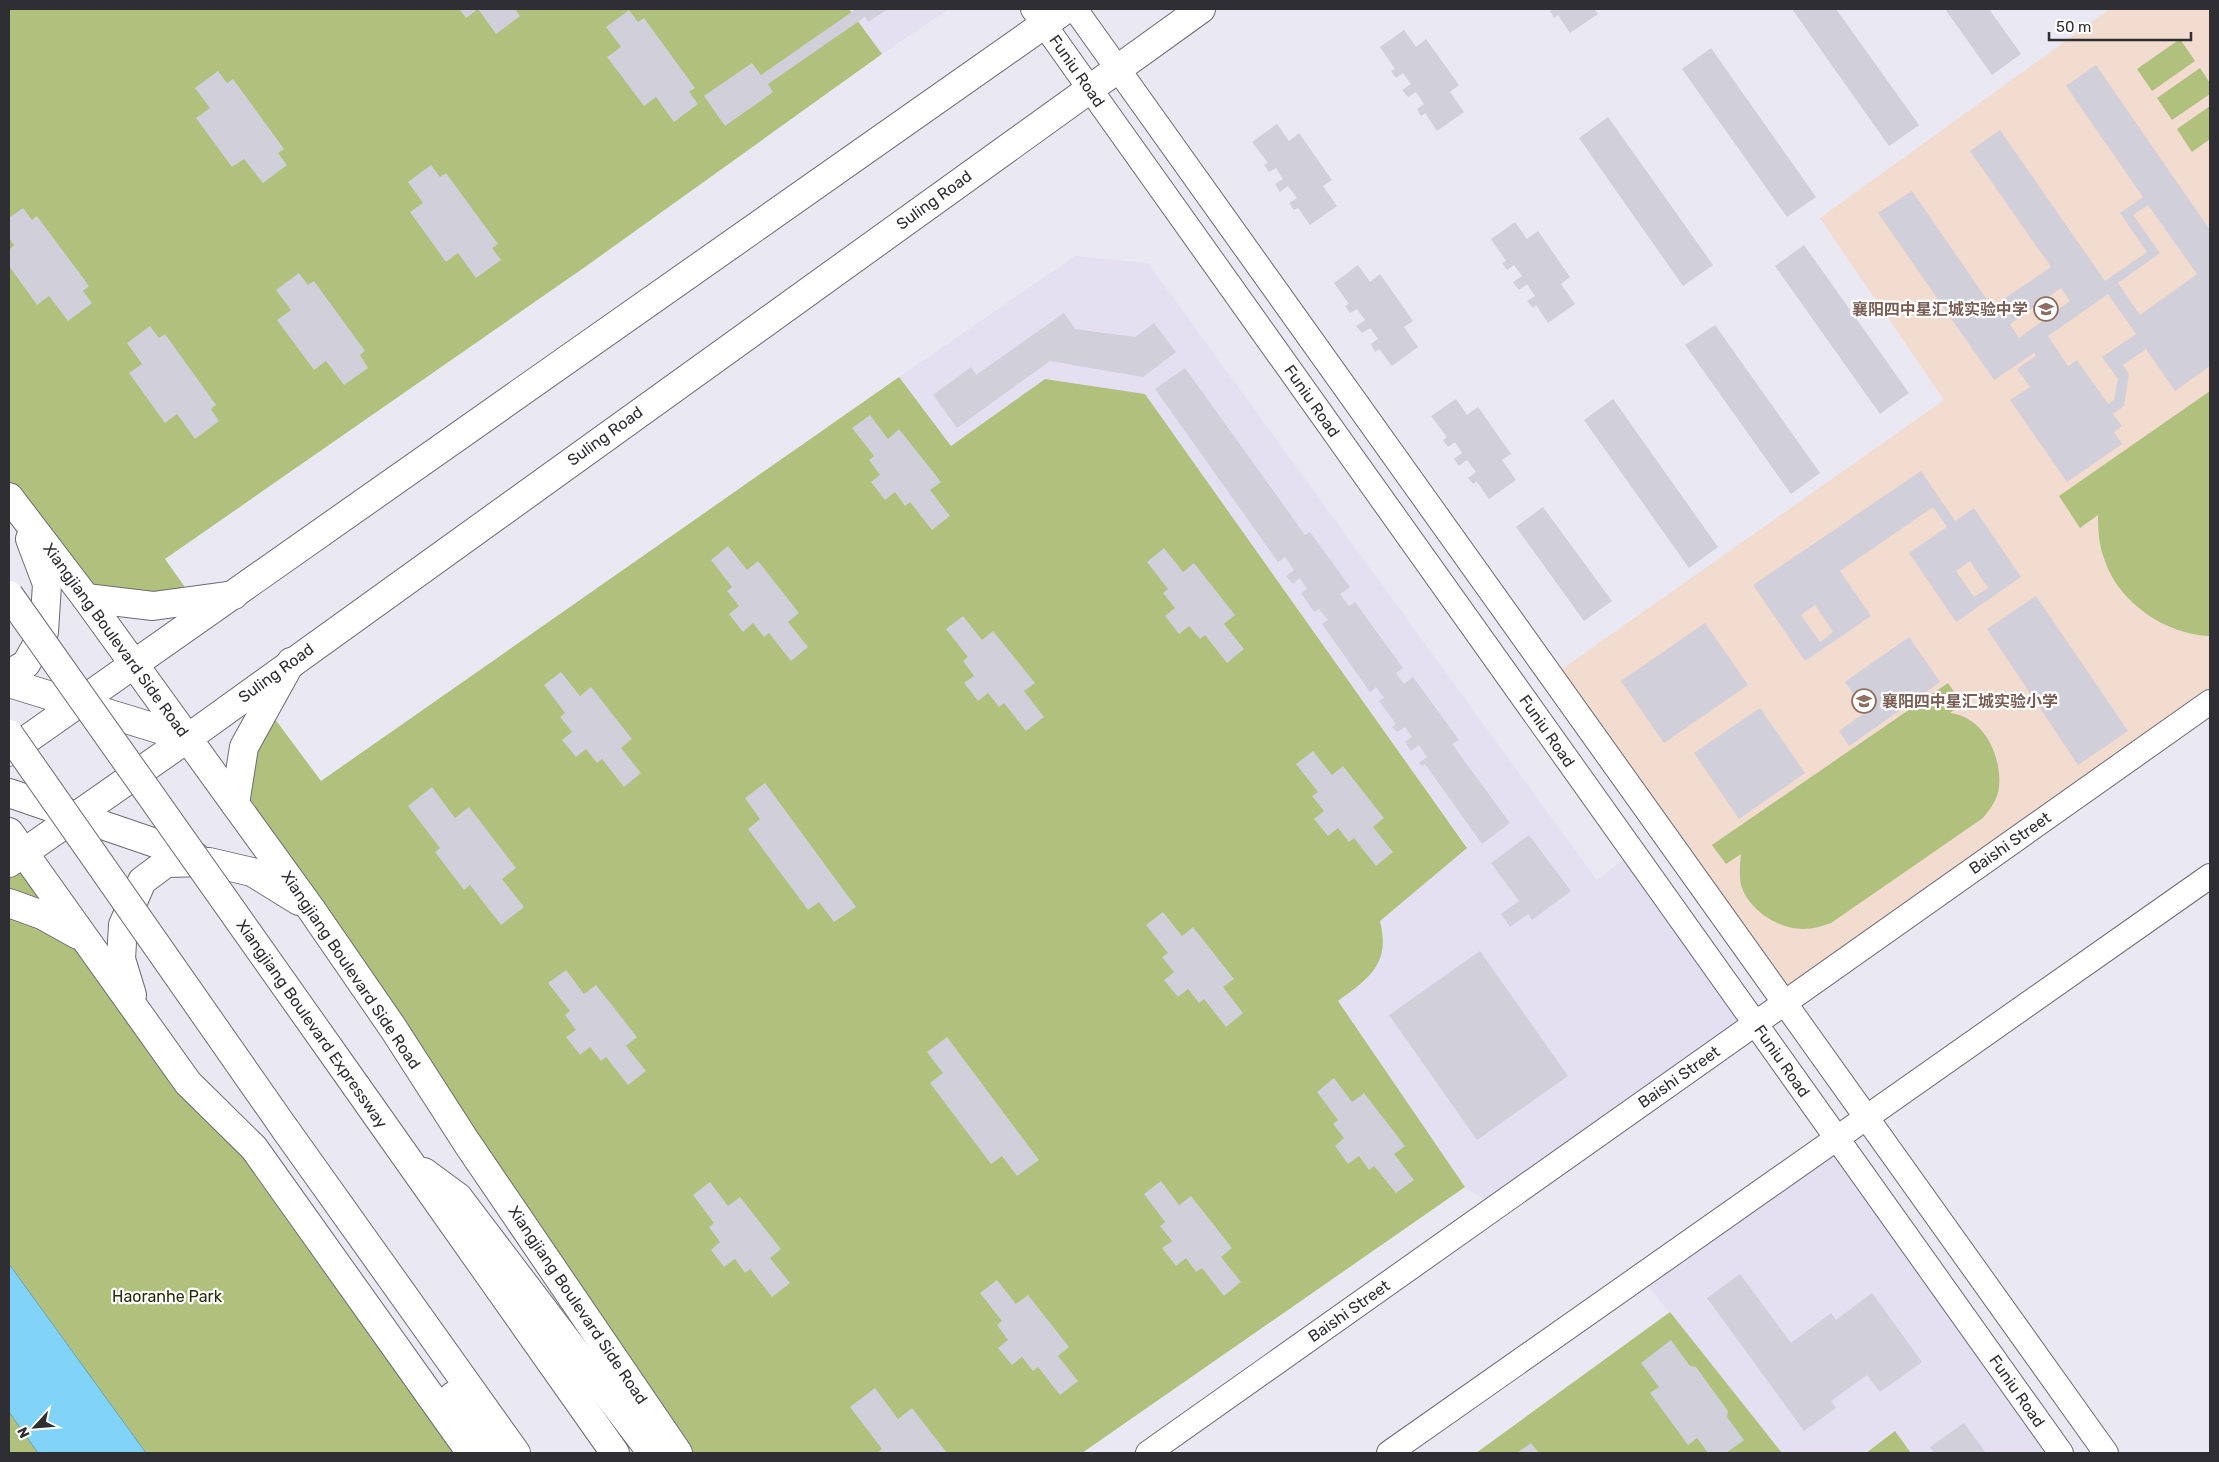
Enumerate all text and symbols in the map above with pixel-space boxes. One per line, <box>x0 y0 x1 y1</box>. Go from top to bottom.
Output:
scale bar <box>2049 10 2192 42</box>
text: 50 m <box>2056 18 2091 36</box>
street label: Funiu Road <box>1045 31 1109 111</box>
street label: Suling Road <box>893 166 975 234</box>
school or university icon: 襄阳四中星汇城实验中学 <box>2033 296 2059 322</box>
place label: 襄阳四中星汇城实验中学 <box>1852 300 2028 319</box>
street label: Funiu Road <box>1280 361 1344 441</box>
street label: Suling Road <box>564 402 646 470</box>
street label: Xiangjiang Boulevard Side Road <box>39 539 193 741</box>
street label: Suling Road <box>235 639 317 707</box>
school or university icon: 襄阳四中星汇城实验小学 <box>1851 688 1877 714</box>
street label: Funiu Road <box>1515 691 1579 771</box>
place label: 襄阳四中星汇城实验小学 <box>1882 692 2058 711</box>
street label: Baishi Street <box>1965 808 2055 878</box>
street label: Xiangjiang Boulevard Side Road <box>277 867 425 1073</box>
street label: Xiangjiang Boulevard Expressway <box>233 916 392 1132</box>
street label: Funiu Road <box>1750 1021 1814 1101</box>
street label: Baishi Street <box>1634 1042 1724 1112</box>
street label: Xiangjiang Boulevard Side Road <box>504 1202 652 1408</box>
street label: Baishi Street <box>1304 1276 1394 1346</box>
park label: Haoranhe Park <box>112 1287 223 1306</box>
street label: Funiu Road <box>1985 1351 2049 1431</box>
north arrow <box>10 1402 60 1452</box>
text: N <box>14 1424 34 1441</box>

